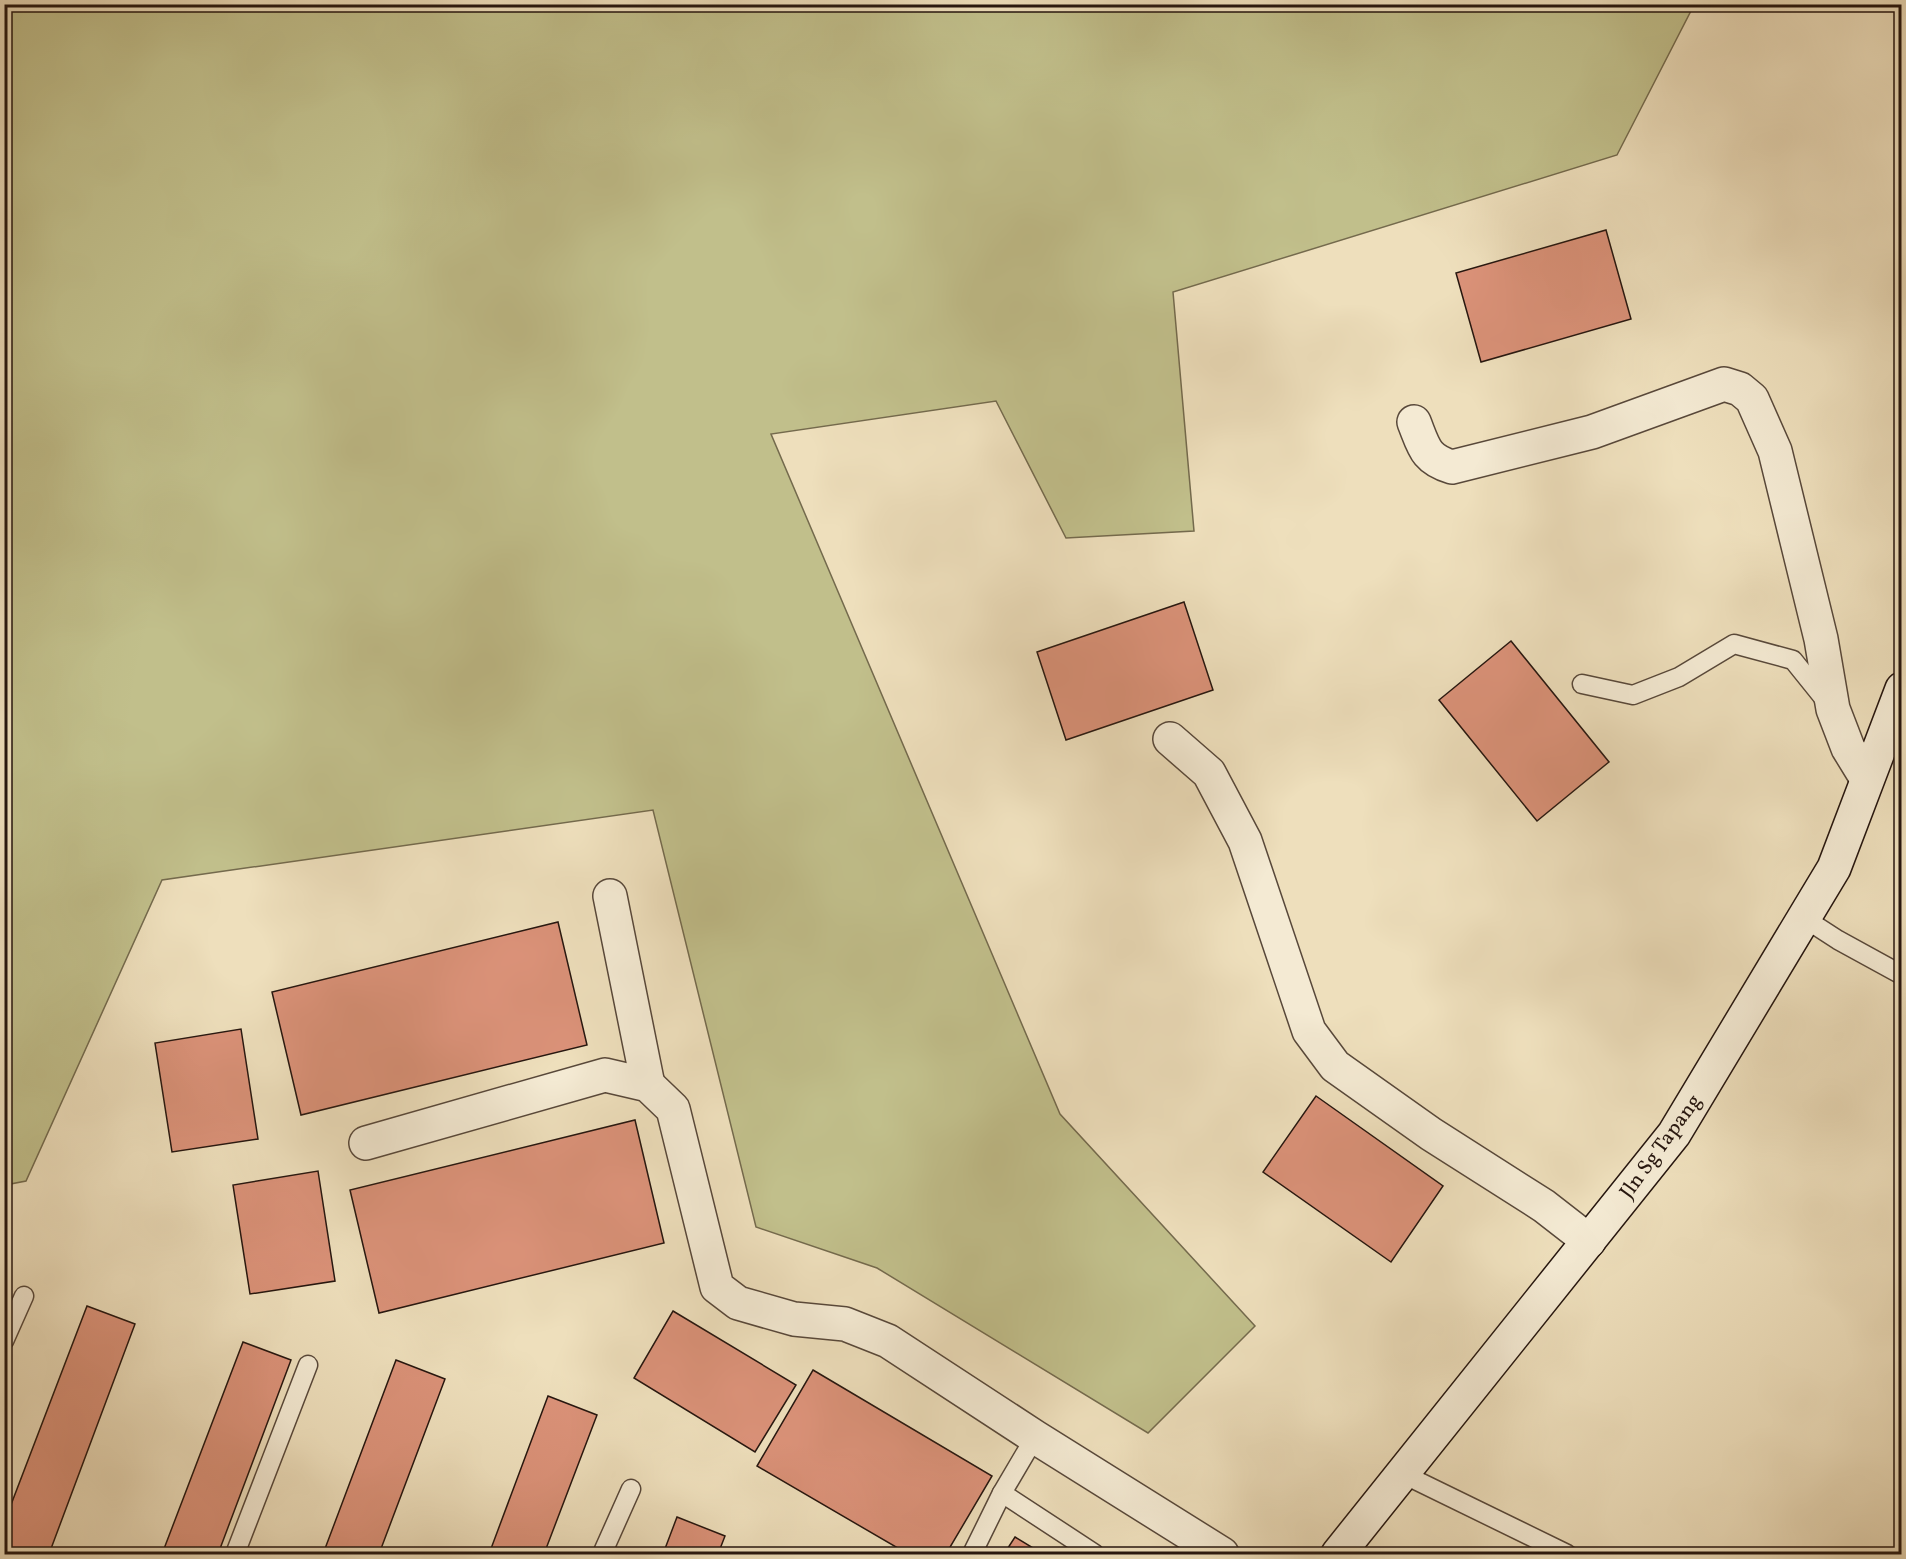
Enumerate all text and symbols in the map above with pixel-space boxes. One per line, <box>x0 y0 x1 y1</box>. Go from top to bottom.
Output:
street label: Jln Sg Tapang <box>1613 1089 1709 1205</box>

